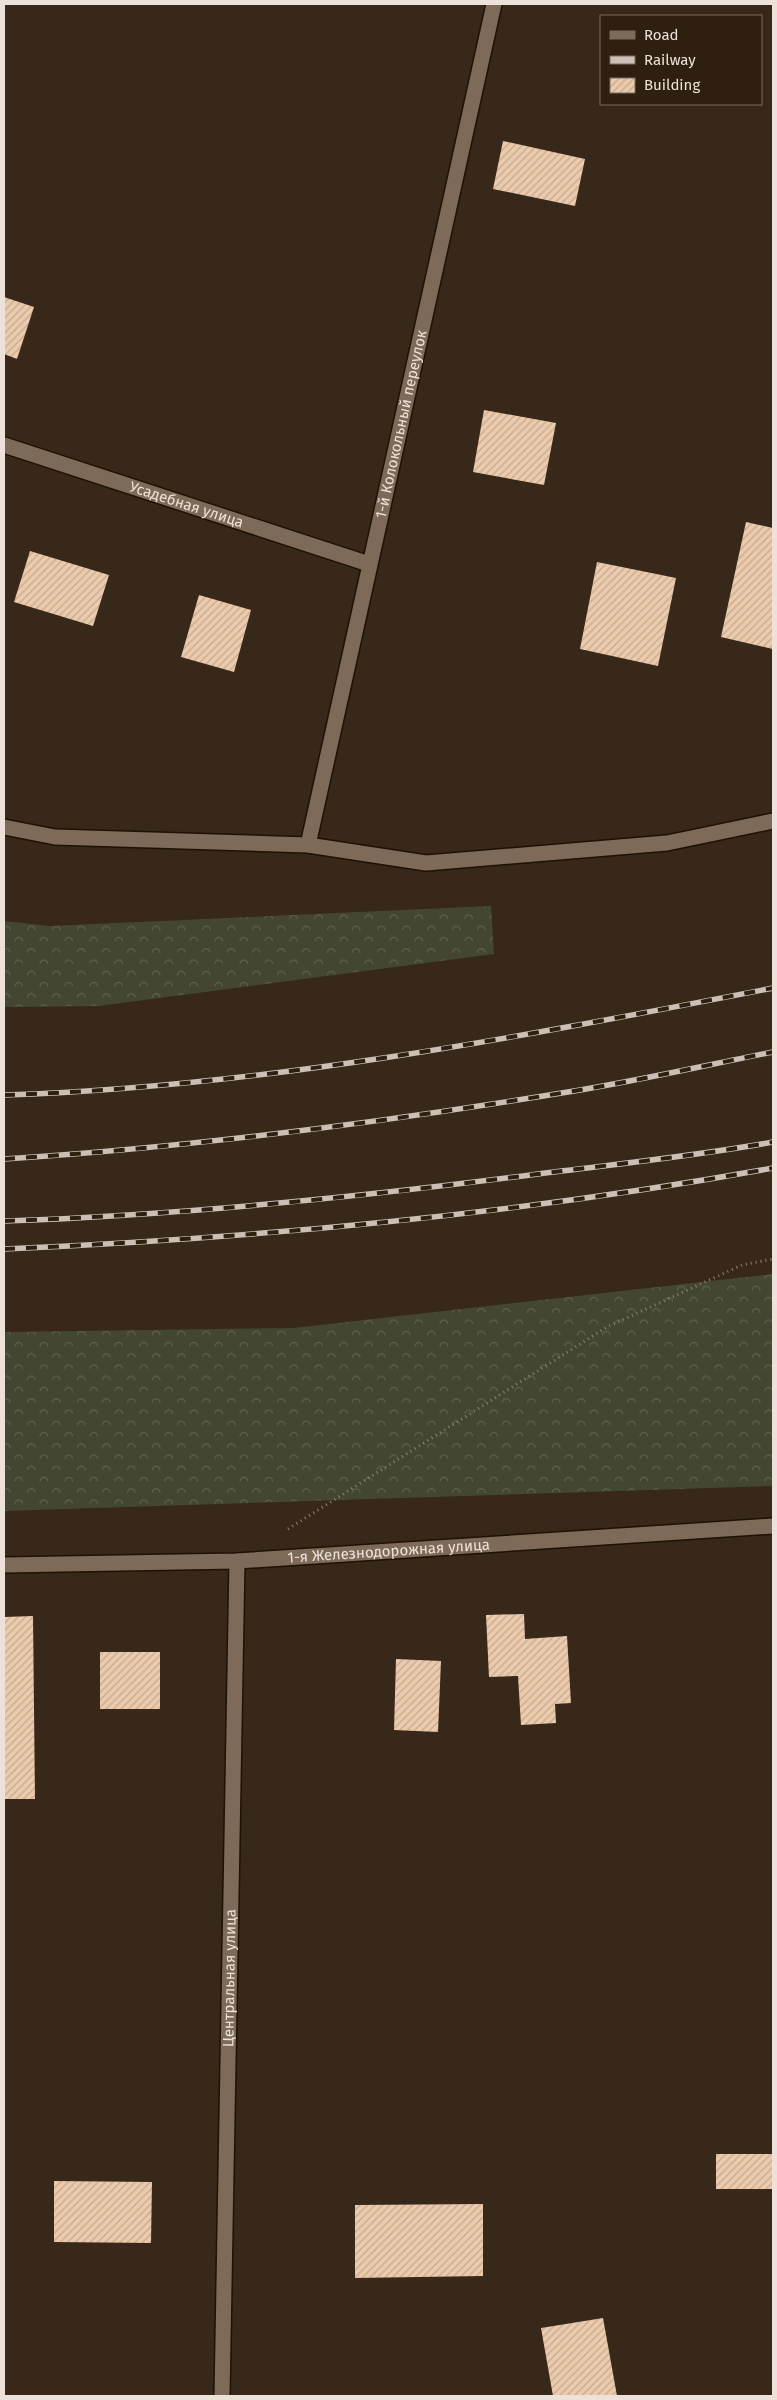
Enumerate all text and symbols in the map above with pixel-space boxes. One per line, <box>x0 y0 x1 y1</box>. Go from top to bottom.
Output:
legend <box>600 15 762 105</box>
text: Road <box>644 26 679 44</box>
text: Railway <box>644 51 696 69</box>
text: Building <box>644 76 700 94</box>
street label: 1-й Колокольный переулок <box>372 328 431 520</box>
street label: Усадебная улица <box>127 477 246 532</box>
street label: 1-я Железнодорожная улица <box>287 1536 490 1567</box>
street label: Центральная улица <box>219 1909 240 2047</box>

